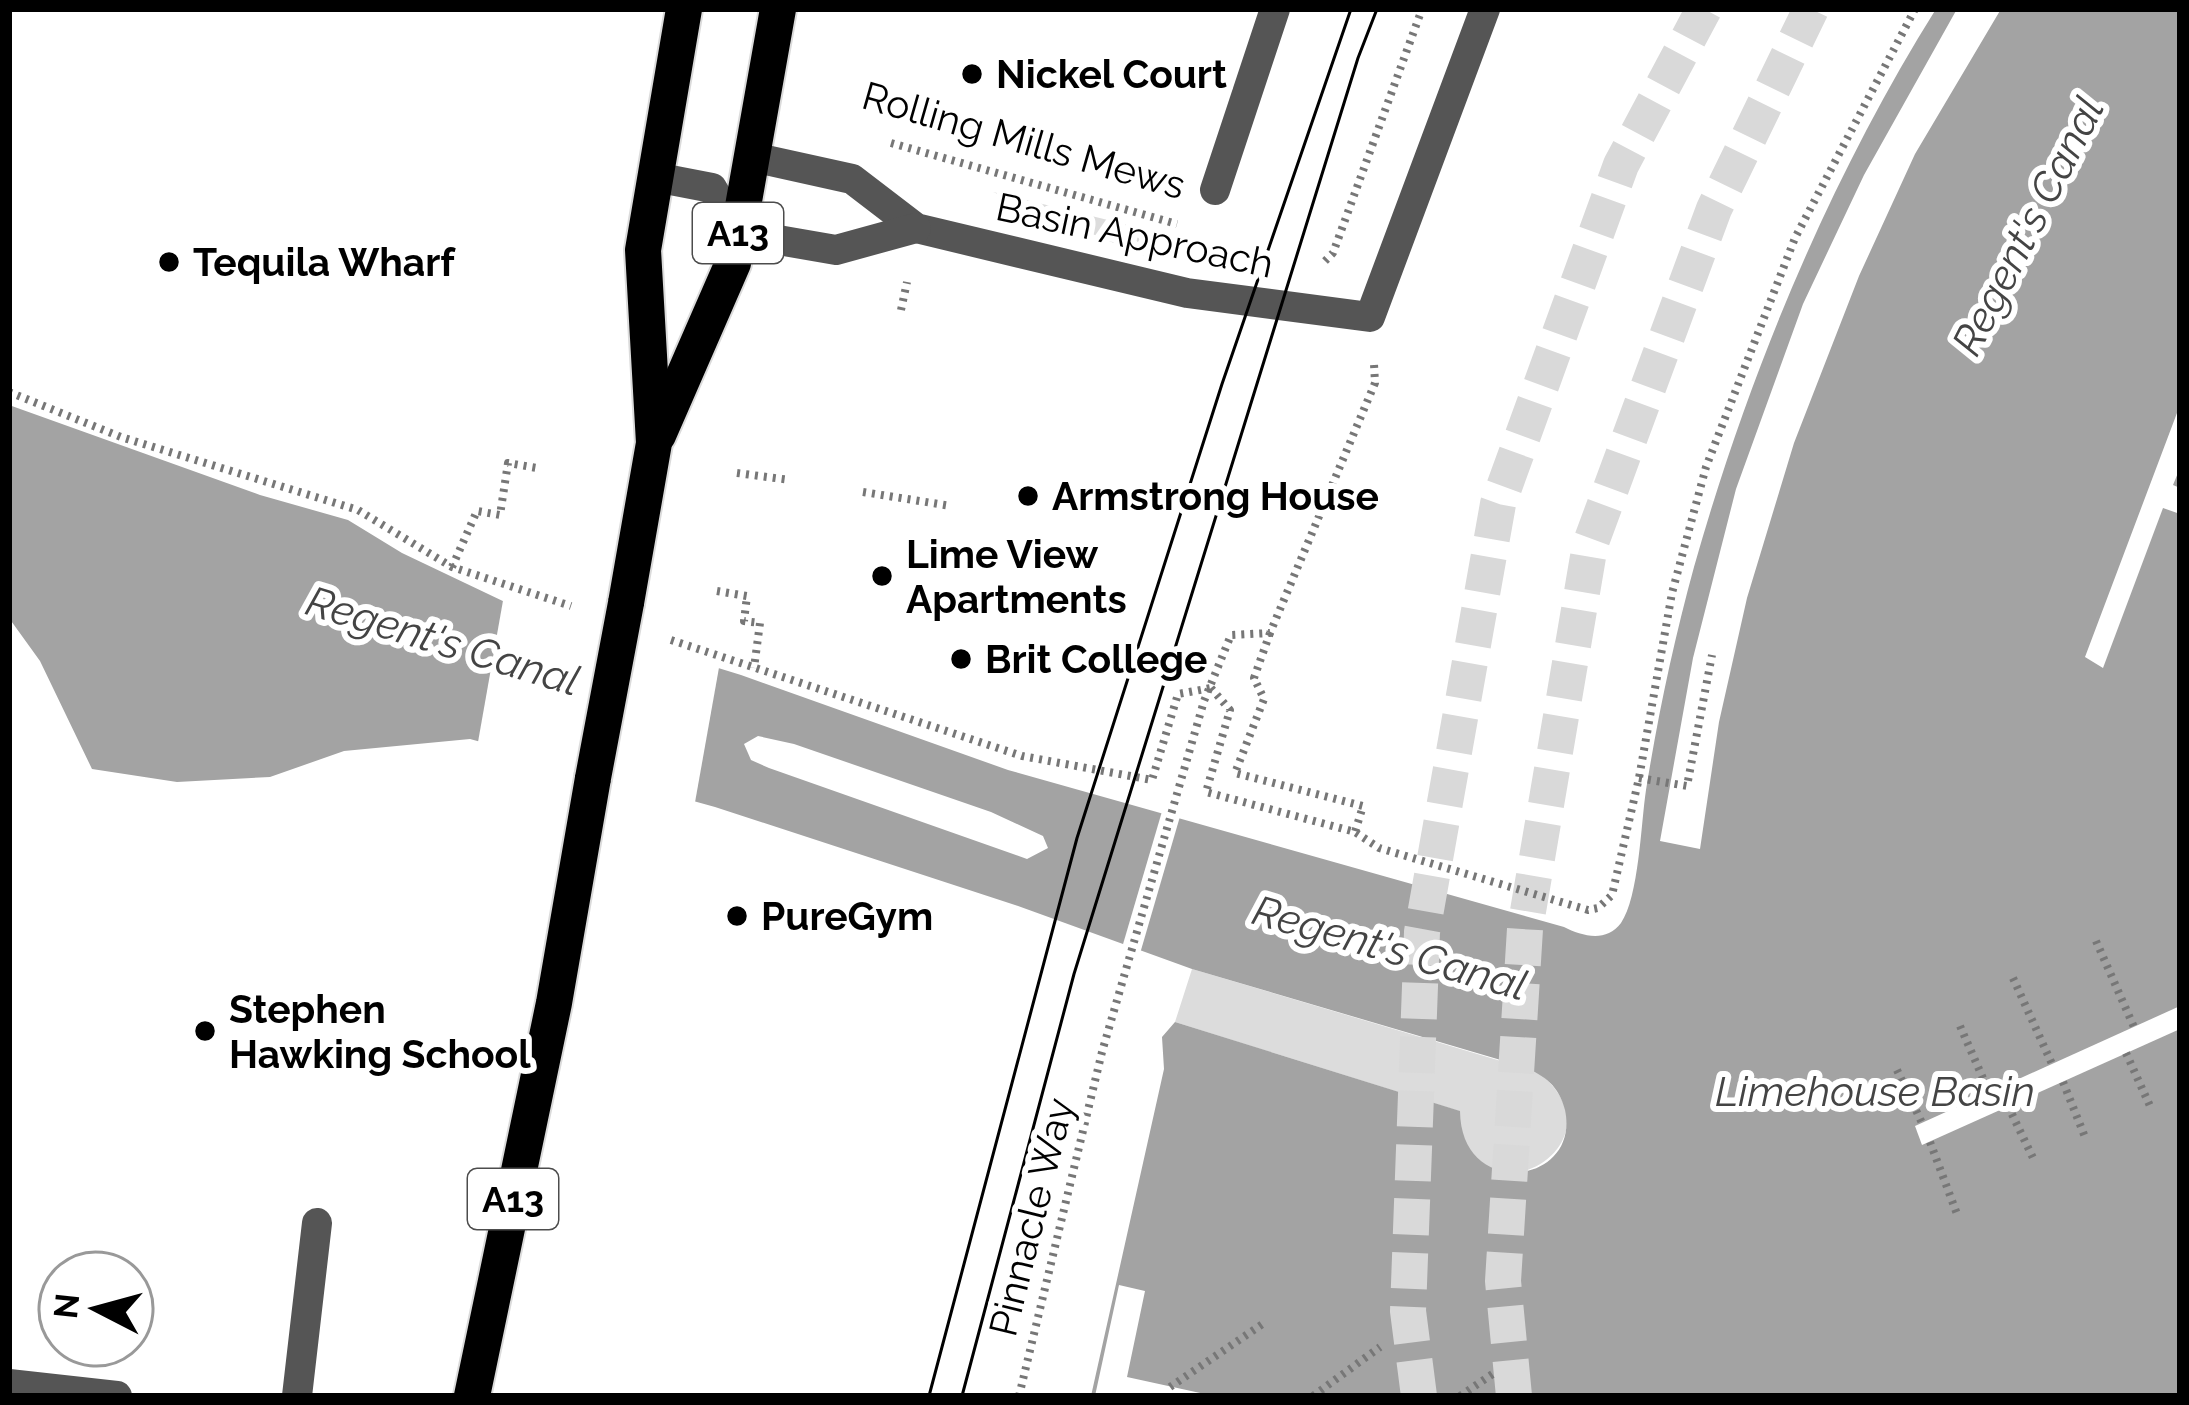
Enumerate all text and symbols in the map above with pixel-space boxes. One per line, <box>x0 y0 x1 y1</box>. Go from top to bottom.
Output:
place label: Nickel Court <box>996 51 1227 97</box>
marker: Nickel Court <box>959 61 985 87</box>
street label: Rolling Mills Mews <box>857 72 1191 208</box>
water label: Regent's Canal <box>1942 89 2114 363</box>
street label: Basin Approach <box>992 183 1278 287</box>
road number: A13 <box>693 203 783 263</box>
place label: Tequila Wharf <box>193 239 456 285</box>
marker: Tequila Wharf <box>156 249 182 275</box>
place label: Armstrong House <box>1052 473 1379 519</box>
marker: Armstrong House <box>1015 483 1041 509</box>
place label: Lime View Apartments <box>906 531 1127 622</box>
marker: Lime View Apartments <box>869 563 895 589</box>
water label: Regent's Canal <box>301 576 585 706</box>
place label: Brit College <box>985 636 1207 682</box>
marker: Brit College <box>948 646 974 672</box>
water label: Regent's Canal <box>1247 885 1533 1011</box>
place label: PureGym <box>761 893 933 939</box>
marker: PureGym <box>724 903 750 929</box>
place label: Stephen Hawking School <box>229 986 531 1077</box>
marker: Stephen Hawking School <box>192 1018 218 1044</box>
water label: Limehouse Basin <box>1715 1067 2035 1116</box>
street label: Pinnacle Way <box>979 1093 1083 1341</box>
road number: A13 <box>468 1169 558 1229</box>
north arrow <box>36 1249 156 1369</box>
text: N <box>46 1291 87 1320</box>

